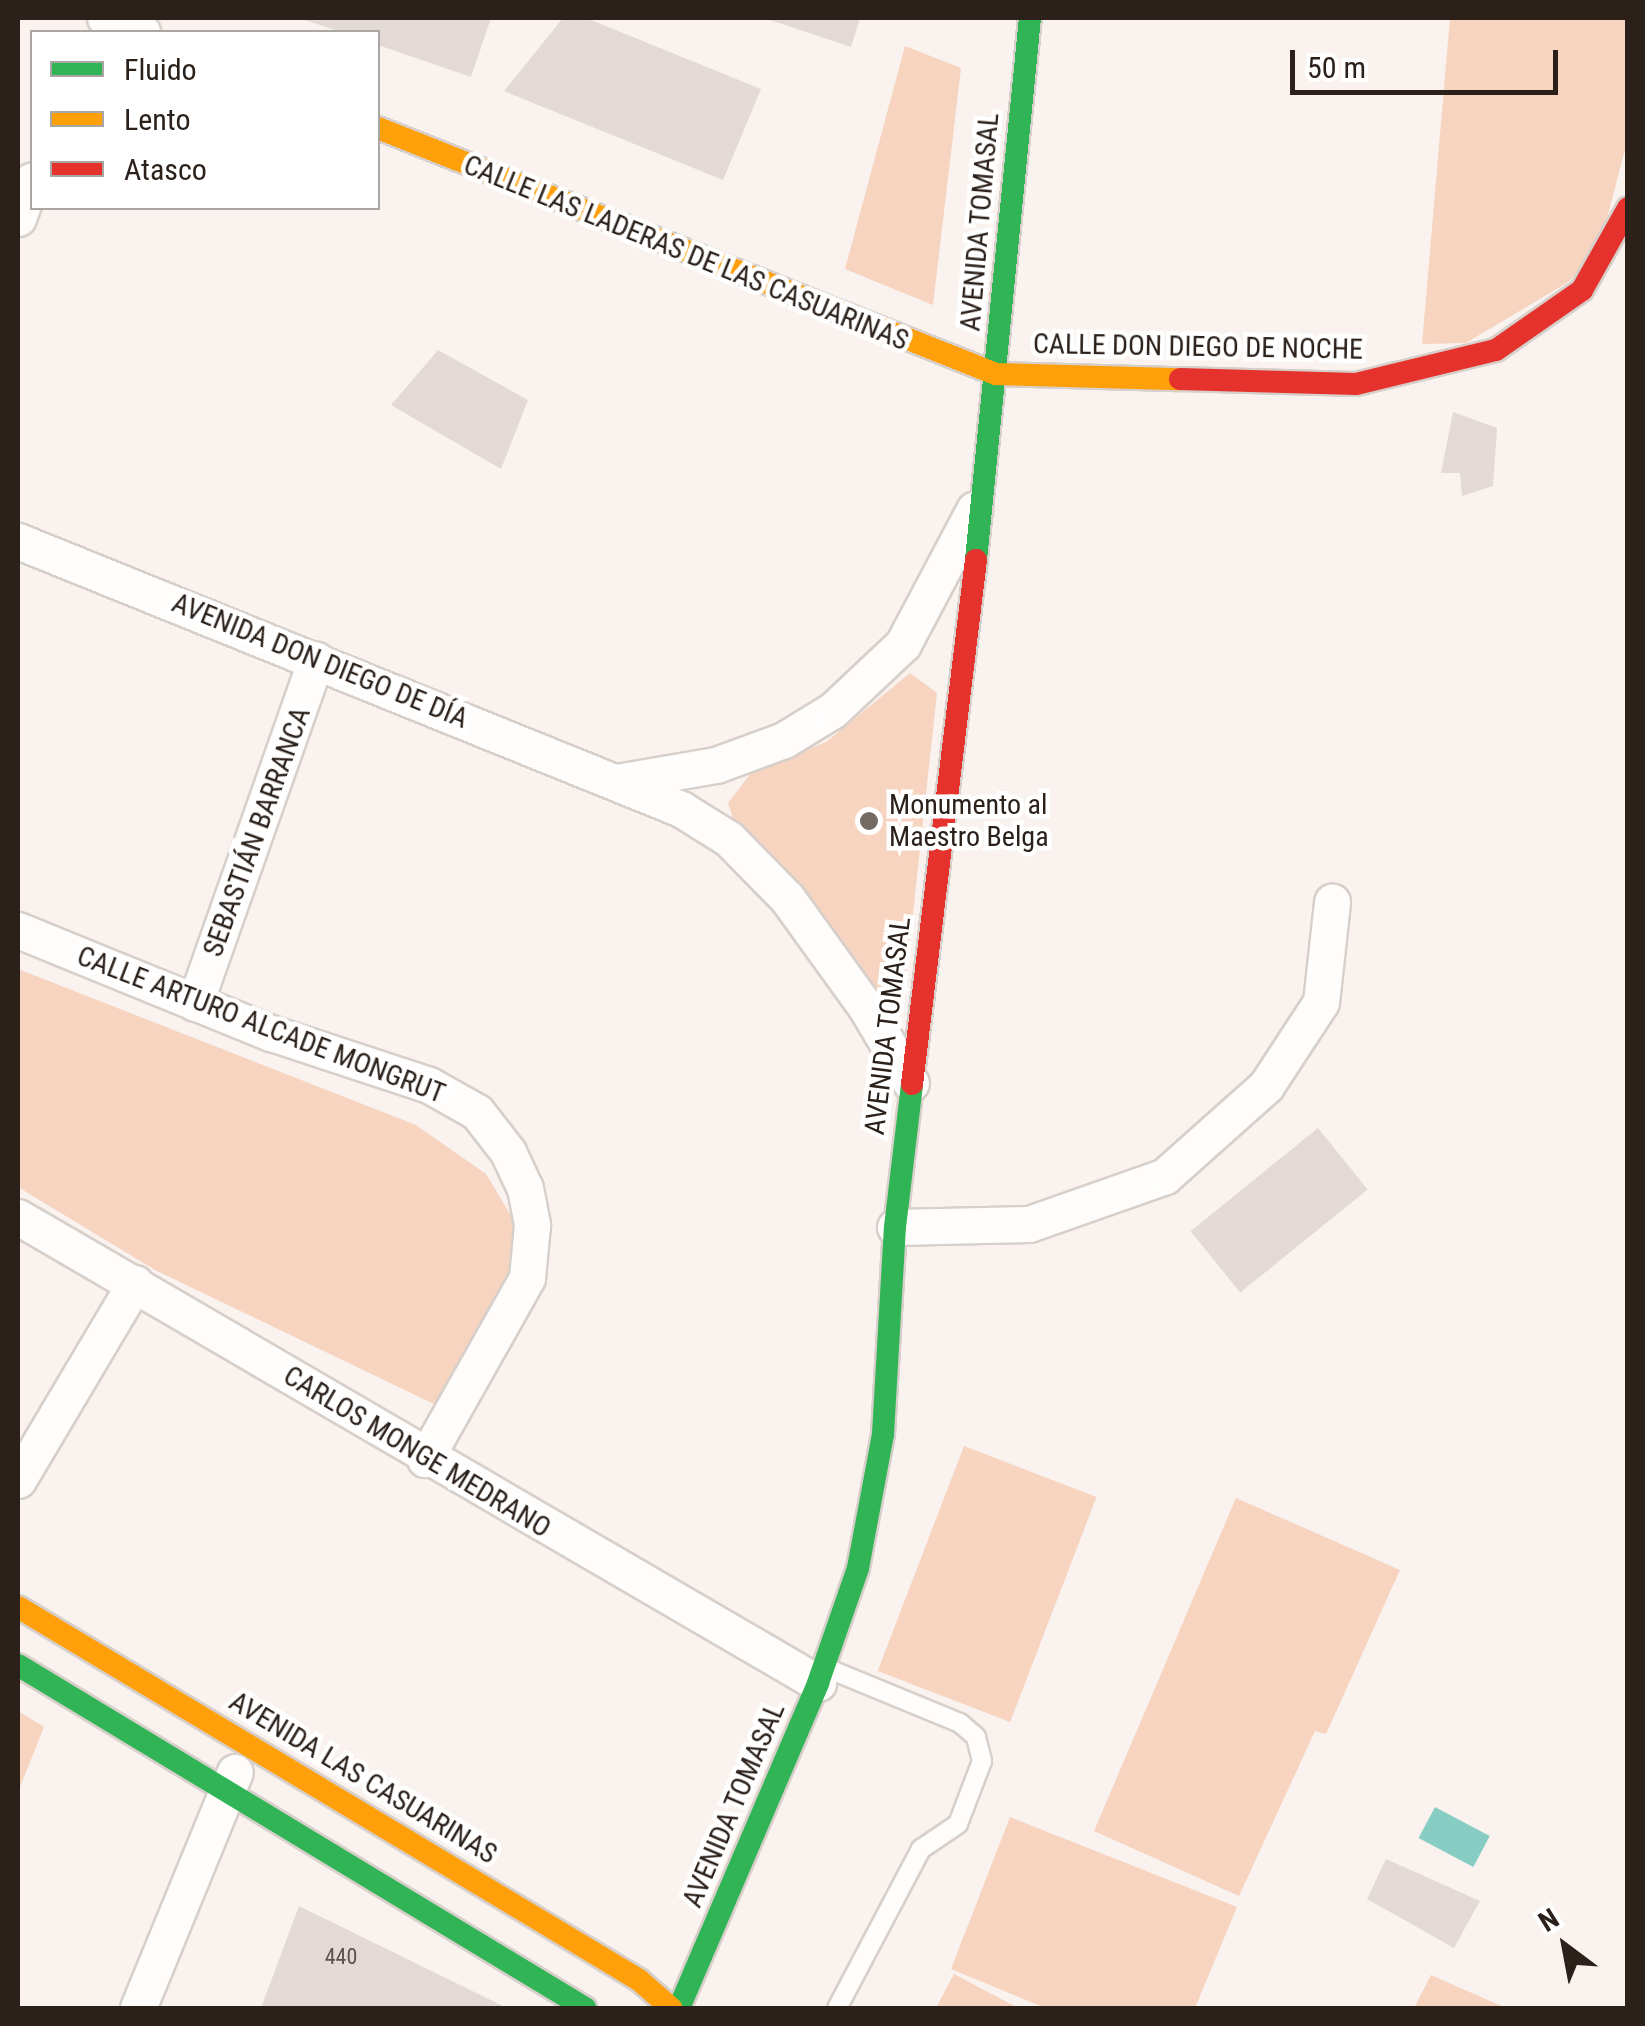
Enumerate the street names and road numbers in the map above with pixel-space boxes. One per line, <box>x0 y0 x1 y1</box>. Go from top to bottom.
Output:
street label: AVENIDA TOMASAL <box>954 111 1006 333</box>
street label: CALLE LAS LADERAS DE LAS CASUARINAS <box>459 148 913 358</box>
street label: CALLE DON DIEGO DE NOCHE <box>1033 327 1363 367</box>
street label: AVENIDA DON DIEGO DE DÍA <box>167 586 473 736</box>
street label: SEBASTIÁN BARRANCA <box>196 703 318 961</box>
street label: AVENIDA TOMASAL <box>858 915 918 1137</box>
street label: CALLE ARTURO ALCADE MONGRUT <box>72 939 450 1111</box>
street label: CARLOS MONGE MEDRANO <box>277 1359 557 1545</box>
street label: AVENIDA LAS CASUARINAS <box>223 1685 503 1871</box>
street label: AVENIDA TOMASAL <box>676 1697 792 1913</box>

